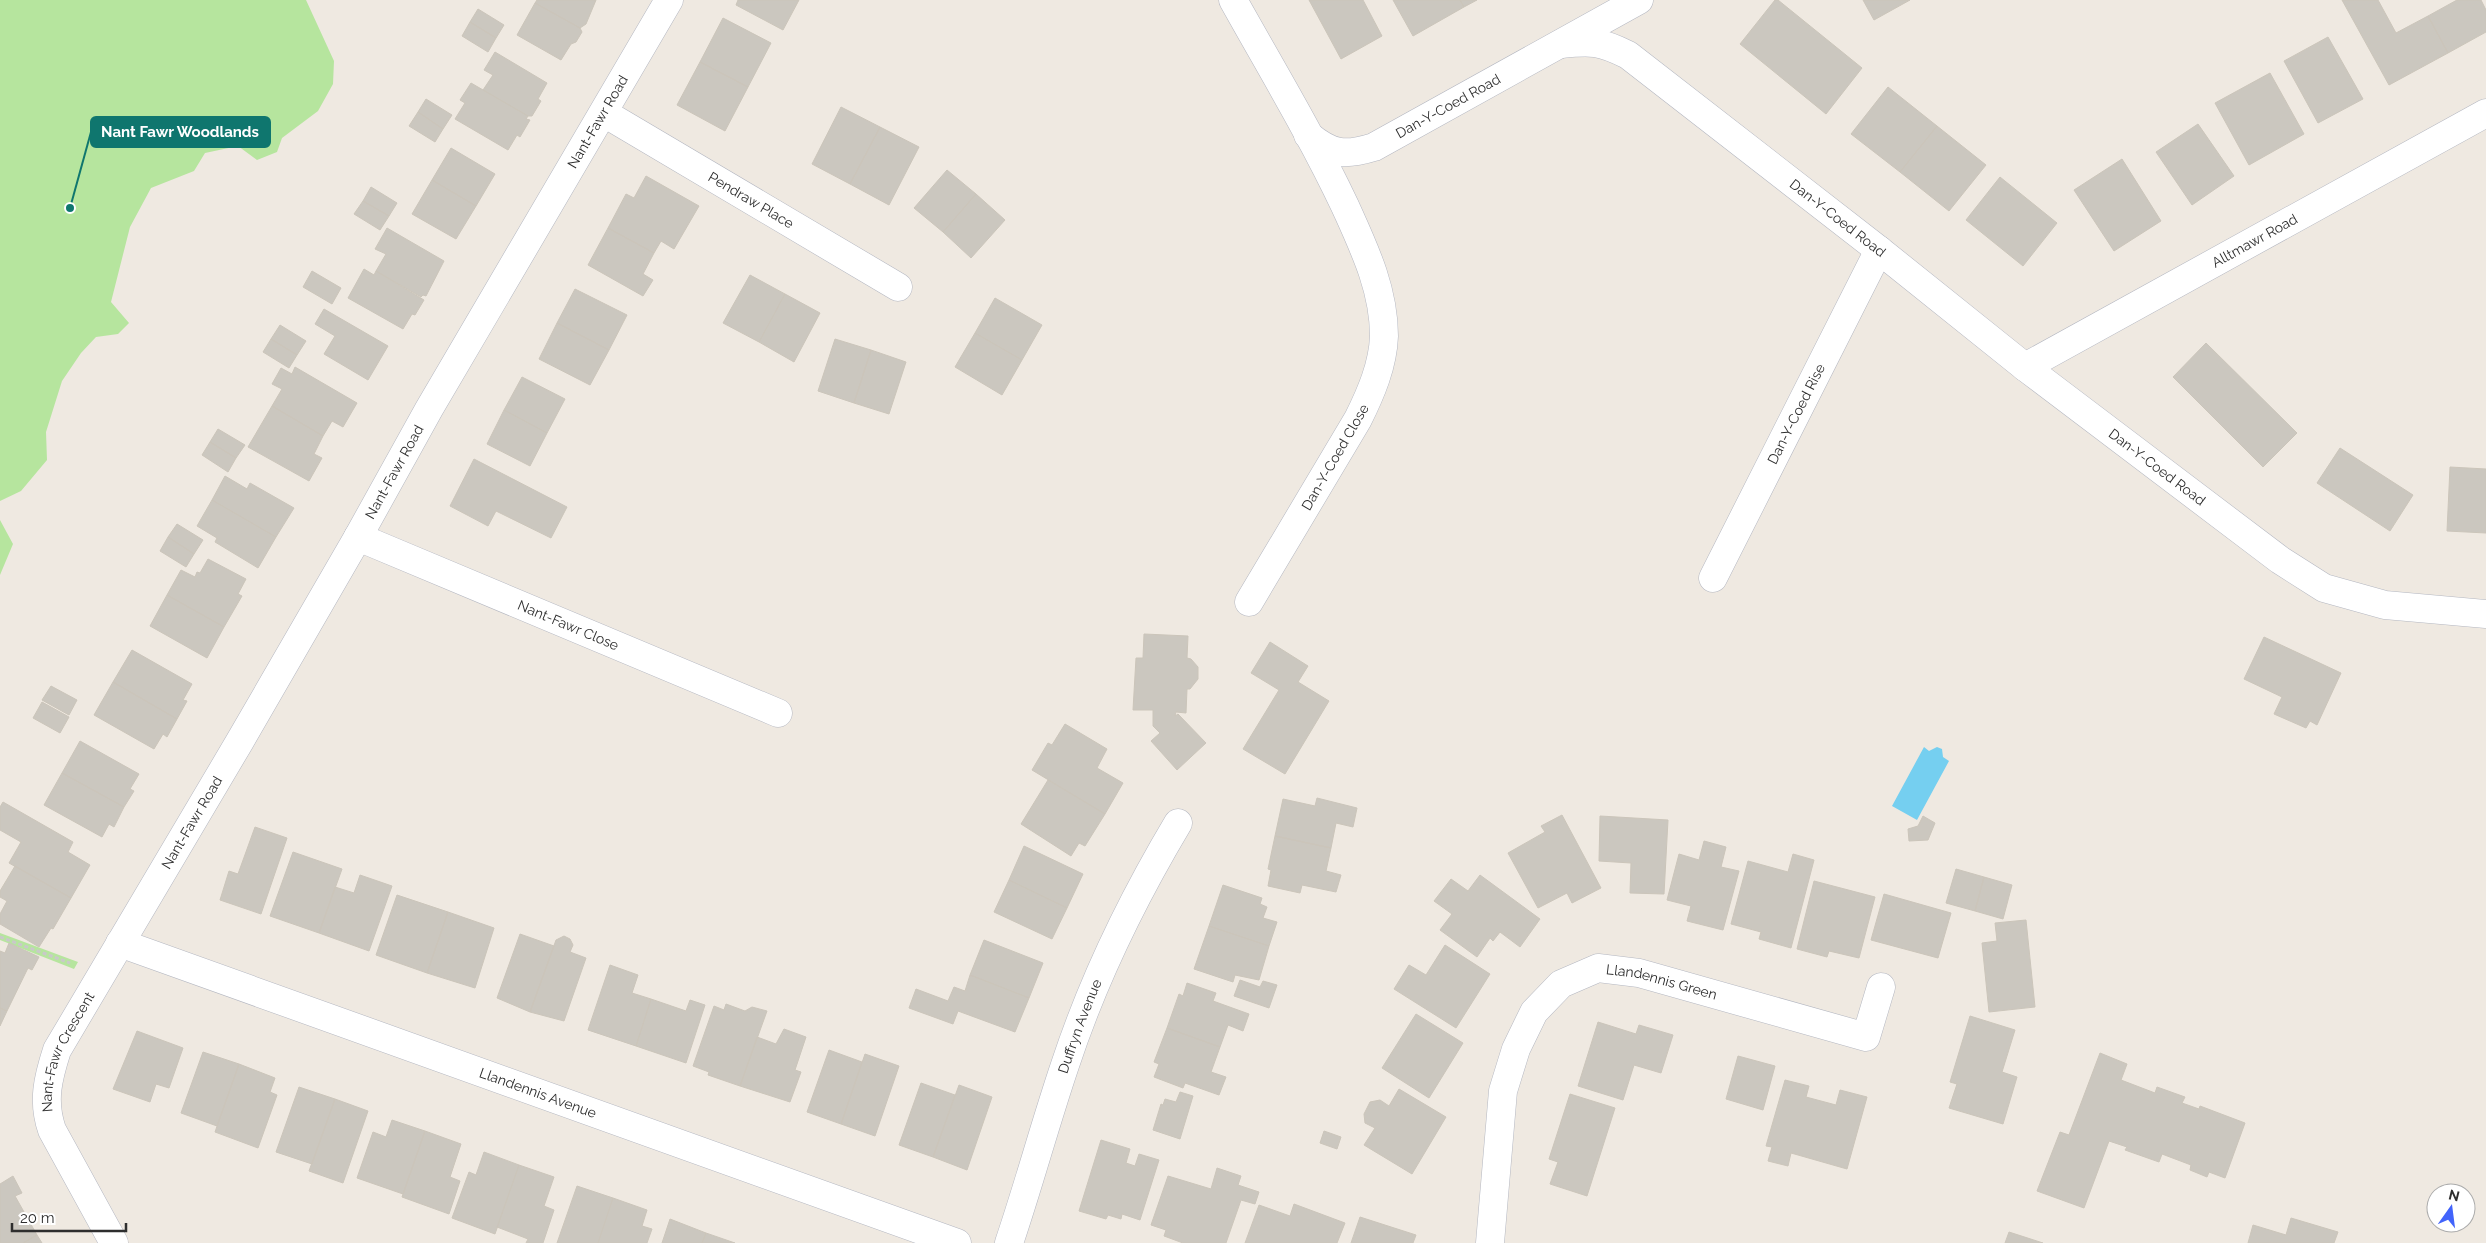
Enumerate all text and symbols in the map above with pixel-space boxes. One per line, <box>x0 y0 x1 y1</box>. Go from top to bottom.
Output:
street label: Dan-Y-Coed Road <box>1393 71 1503 141</box>
street label: Nant-Fawr Road <box>564 72 631 171</box>
callout: Nant Fawr Woodlands <box>91 117 270 147</box>
text: Nant Fawr Woodlands <box>101 123 259 141</box>
street label: Pendraw Place <box>706 169 797 232</box>
street label: Dan-Y-Coed Road <box>1787 176 1889 260</box>
street label: Alltmawr Road <box>2209 211 2300 271</box>
street label: Dan-Y-Coed Rise <box>1764 361 1828 467</box>
street label: Dan-Y-Coed Close <box>1298 401 1372 513</box>
street label: Nant-Fawr Road <box>362 422 427 522</box>
street label: Dan-Y-Coed Road <box>2106 425 2209 509</box>
street label: Nant-Fawr Close <box>515 597 621 653</box>
street label: Nant-Fawr Road <box>158 773 225 872</box>
street label: Llandennis Green <box>1605 961 1719 1003</box>
street label: Duffryn Avenue <box>1055 977 1105 1075</box>
street label: Nant-Fawr Crescent <box>39 989 98 1113</box>
street label: Llandennis Avenue <box>477 1064 599 1121</box>
north arrow <box>2426 1183 2476 1233</box>
text: N <box>2447 1186 2461 1204</box>
scale bar <box>12 1200 126 1232</box>
text: 20 m <box>20 1209 55 1227</box>

